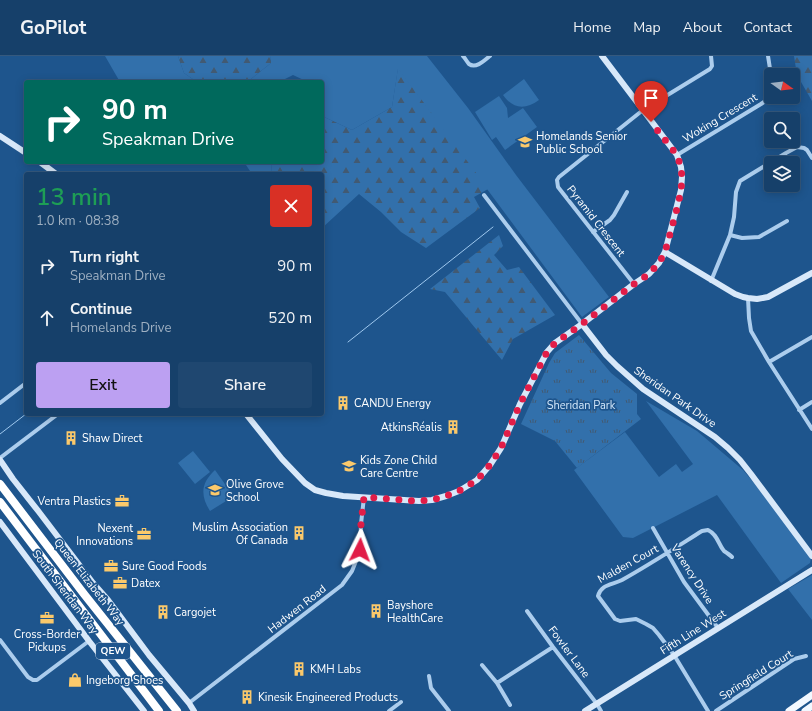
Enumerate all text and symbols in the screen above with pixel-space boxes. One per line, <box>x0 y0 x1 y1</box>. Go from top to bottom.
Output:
text: GoPilot <box>20 15 86 41</box>
text: Home <box>573 18 611 37</box>
text: Map <box>633 18 661 37</box>
text: About <box>683 18 722 37</box>
text: Contact <box>744 18 792 37</box>
north arrow <box>764 68 800 104</box>
map controls <box>764 68 800 192</box>
pin <box>634 81 668 122</box>
icon: arrive <box>640 87 662 109</box>
street label: Woking Crescent <box>680 90 760 146</box>
text: 90 m <box>102 91 168 129</box>
icon: right <box>36 96 88 148</box>
button: search <box>764 112 800 148</box>
text: Speakman Drive <box>102 127 234 151</box>
place label: Homelands Senior Public School <box>536 129 627 157</box>
school or university icon: Homelands Senior Public School <box>517 134 533 150</box>
button: layers <box>764 156 800 192</box>
text: 13 min <box>36 181 112 213</box>
street label: Pyramid Crescent <box>563 182 629 260</box>
button: close <box>270 185 312 227</box>
text: 1.0 km · 08:38 <box>36 212 119 230</box>
text: Turn right <box>70 247 139 267</box>
icon: right <box>36 255 58 277</box>
text: 90 m <box>277 256 312 276</box>
text: Speakman Drive <box>70 267 165 285</box>
text: Continue <box>70 299 132 319</box>
icon: ahead <box>36 307 58 329</box>
text: 520 m <box>268 308 312 328</box>
text: Homelands Drive <box>70 319 171 337</box>
button: Exit <box>36 362 170 408</box>
button: Share <box>178 362 312 408</box>
street label: Sheridan Park Drive <box>631 363 719 431</box>
building icon: CANDU Energy <box>335 395 351 411</box>
place label: CANDU Energy <box>354 396 431 411</box>
park label: Sheridan Park <box>547 398 616 413</box>
building icon: AtkinsRéalis <box>445 419 461 435</box>
place label: AtkinsRéalis <box>381 420 442 435</box>
building icon: Shaw Direct <box>63 430 79 446</box>
place label: Shaw Direct <box>82 431 142 446</box>
place label: Kids Zone Child Care Centre <box>360 453 437 481</box>
school or university icon: Kids Zone Child Care Centre <box>341 458 357 474</box>
place label: Olive Grove School <box>226 477 284 505</box>
school or university icon: Olive Grove School <box>207 482 223 498</box>
office icon: Ventra Plastics <box>114 493 130 509</box>
place label: Ventra Plastics <box>37 494 111 509</box>
place label: Muslim Association Of Canada <box>192 520 288 548</box>
place label: Nexent Innovations <box>76 521 133 549</box>
building icon: Muslim Association Of Canada <box>291 525 307 541</box>
office icon: Nexent Innovations <box>136 526 152 542</box>
position arrow <box>339 529 381 571</box>
street label: Queen Elizabeth Way <box>50 535 128 629</box>
street label: Varency Drive <box>667 540 717 607</box>
street label: Malden Court <box>595 541 661 587</box>
street label: South Sheridan Way <box>28 547 102 637</box>
office icon: Sure Good Foods <box>103 558 119 574</box>
place label: Sure Good Foods <box>122 559 207 574</box>
office icon: Datex <box>112 575 128 591</box>
place label: Datex <box>131 576 161 591</box>
street label: Hadwen Road <box>265 581 329 637</box>
place label: Bayshore HealthCare <box>387 598 443 626</box>
building icon: Bayshore HealthCare <box>368 603 384 619</box>
building icon: Cargojet <box>155 604 171 620</box>
place label: Cargojet <box>174 605 216 620</box>
street label: Fifth Line West <box>657 606 729 658</box>
office icon: Cross-Border Pickups <box>39 610 55 626</box>
street label: Fowler Lane <box>545 623 593 681</box>
place label: Cross-Border Pickups <box>14 627 80 655</box>
road number: QEW <box>96 643 130 659</box>
street label: Springfield Court <box>716 646 796 704</box>
building icon: KMH Labs <box>291 661 307 677</box>
place label: KMH Labs <box>310 662 361 677</box>
shop icon: Ingeborg Shoes <box>67 672 83 688</box>
place label: Ingeborg Shoes <box>86 673 163 688</box>
building icon: Kinesik Engineered Products <box>239 689 255 705</box>
place label: Kinesik Engineered Products <box>258 690 398 705</box>

